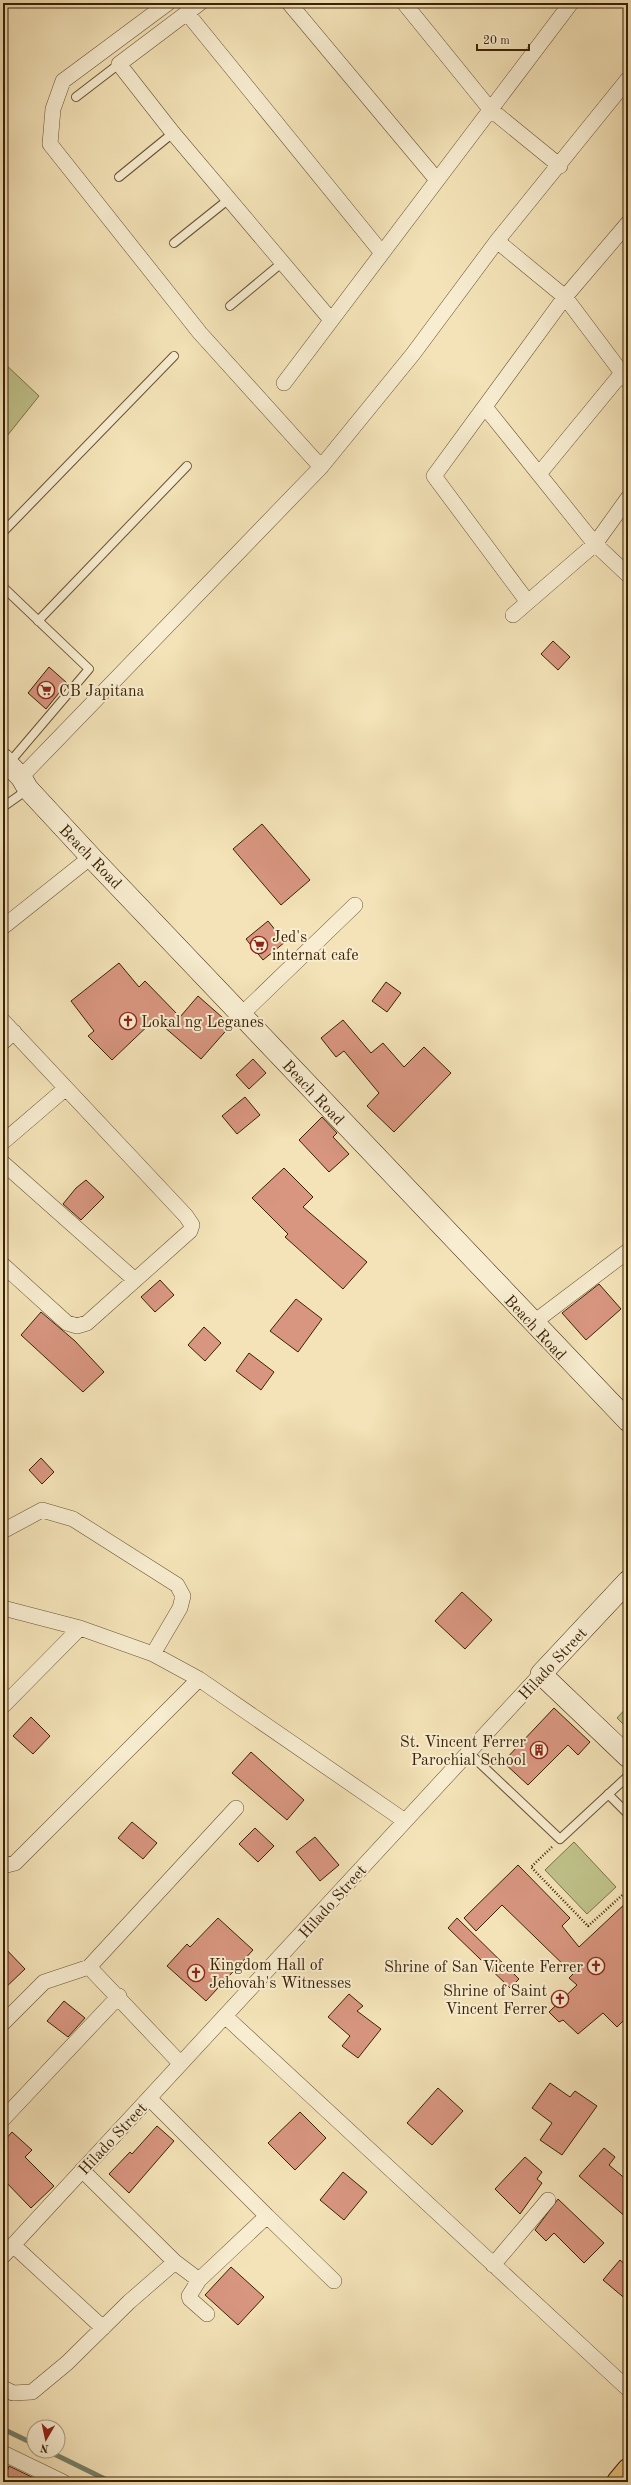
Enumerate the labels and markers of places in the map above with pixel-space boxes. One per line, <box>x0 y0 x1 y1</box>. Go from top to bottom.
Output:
supermarket icon: CB Japitana <box>36 680 56 700</box>
place label: CB Japitana <box>59 684 145 700</box>
place label: Jed's internat cafe <box>272 930 359 964</box>
supermarket icon: Jed's internat cafe <box>249 935 269 955</box>
church icon: Lokal ng Leganes <box>118 1011 138 1031</box>
place label: Lokal ng Leganes <box>141 1015 264 1031</box>
place label: St. Vincent Ferrer Parochial School <box>400 1735 526 1769</box>
building icon: St. Vincent Ferrer Parochial School <box>529 1740 549 1760</box>
church icon: Shrine of San Vicente Ferrer <box>586 1956 606 1976</box>
place label: Kingdom Hall of Jehovah's Witnesses <box>209 1958 351 1992</box>
place label: Shrine of San Vicente Ferrer <box>384 1960 583 1976</box>
church icon: Kingdom Hall of Jehovah's Witnesses <box>186 1963 206 1983</box>
place label: Shrine of Saint Vincent Ferrer <box>443 1984 547 2018</box>
church icon: Shrine of Saint Vincent Ferrer <box>550 1989 570 2009</box>

